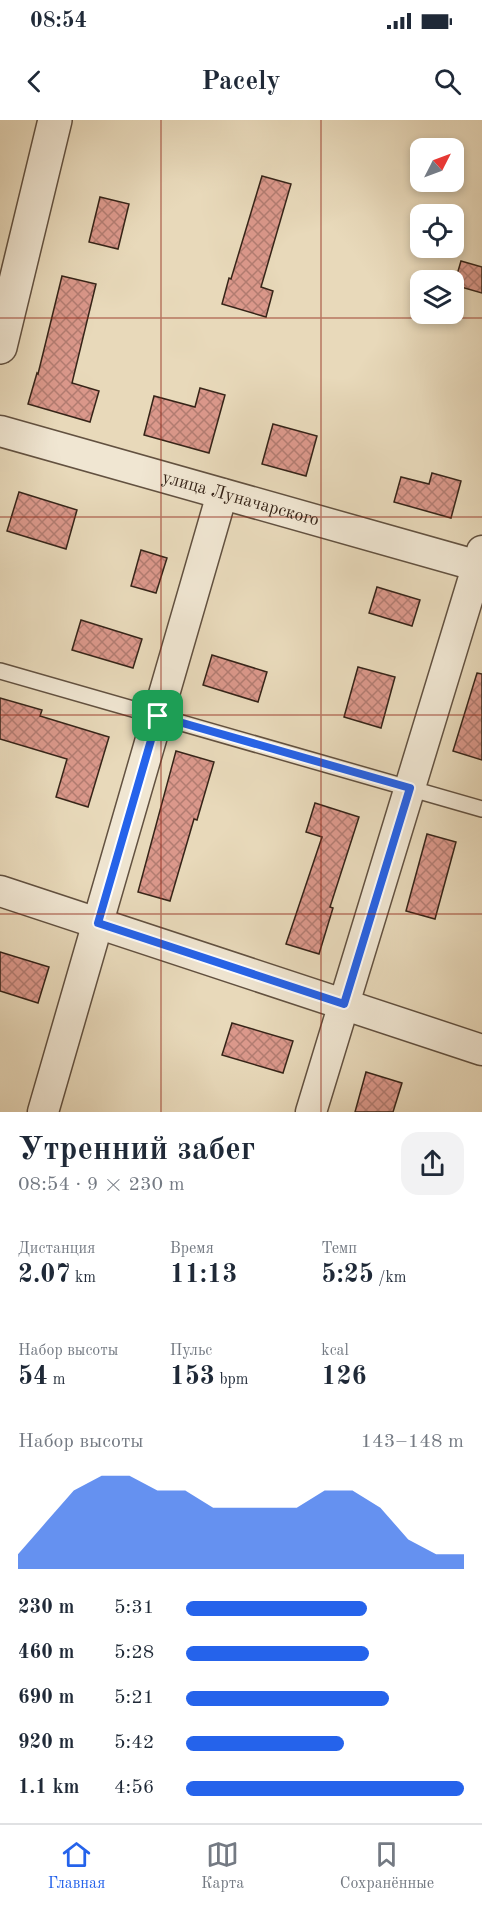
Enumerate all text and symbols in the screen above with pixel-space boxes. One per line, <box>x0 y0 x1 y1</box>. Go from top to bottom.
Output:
text: 08:54 <box>30 10 87 32</box>
icon: back <box>18 65 51 98</box>
icon: search <box>431 65 464 98</box>
text: Pacely <box>201 68 281 95</box>
north arrow <box>410 138 464 192</box>
map controls <box>410 138 464 324</box>
button: locate <box>410 204 464 258</box>
button: layers <box>410 270 464 324</box>
street label: улица Луначарского <box>160 468 321 530</box>
pin <box>132 690 183 741</box>
icon: arrive <box>141 699 174 732</box>
button: share <box>401 1132 464 1195</box>
text: Утренний забег <box>18 1134 255 1167</box>
text: 08:54 · 9 × 230 m <box>18 1175 185 1195</box>
text: Дистанция <box>18 1241 95 1257</box>
text: Время <box>170 1241 214 1257</box>
text: Темп <box>321 1241 357 1257</box>
text: 2.07 <box>18 1262 71 1288</box>
text: 11:13 <box>170 1262 237 1288</box>
text: 5:25 <box>321 1262 374 1288</box>
text: km <box>71 1270 96 1286</box>
text: /km <box>374 1270 407 1286</box>
text: Набор высоты <box>18 1343 118 1359</box>
text: Пульс <box>170 1343 212 1359</box>
text: kcal <box>321 1343 349 1359</box>
text: 54 <box>18 1364 48 1390</box>
text: 153 <box>170 1364 215 1390</box>
text: 126 <box>321 1364 367 1390</box>
text: m <box>48 1372 65 1388</box>
text: bpm <box>215 1372 249 1388</box>
text: Набор высоты <box>18 1432 144 1452</box>
text: 143–148 m <box>361 1432 464 1452</box>
text: 230 m <box>18 1598 74 1618</box>
text: 5:31 <box>114 1598 154 1618</box>
text: 460 m <box>18 1643 74 1663</box>
text: 5:28 <box>114 1643 154 1663</box>
text: 690 m <box>18 1688 74 1708</box>
text: 5:21 <box>114 1688 154 1708</box>
text: 920 m <box>18 1733 74 1753</box>
text: 5:42 <box>114 1733 154 1753</box>
text: 1.1 km <box>18 1778 80 1798</box>
text: 4:56 <box>114 1778 154 1798</box>
tab: Главная <box>48 1838 105 1894</box>
tab: Карта <box>201 1838 244 1894</box>
tab: Сохранённые <box>340 1838 434 1894</box>

